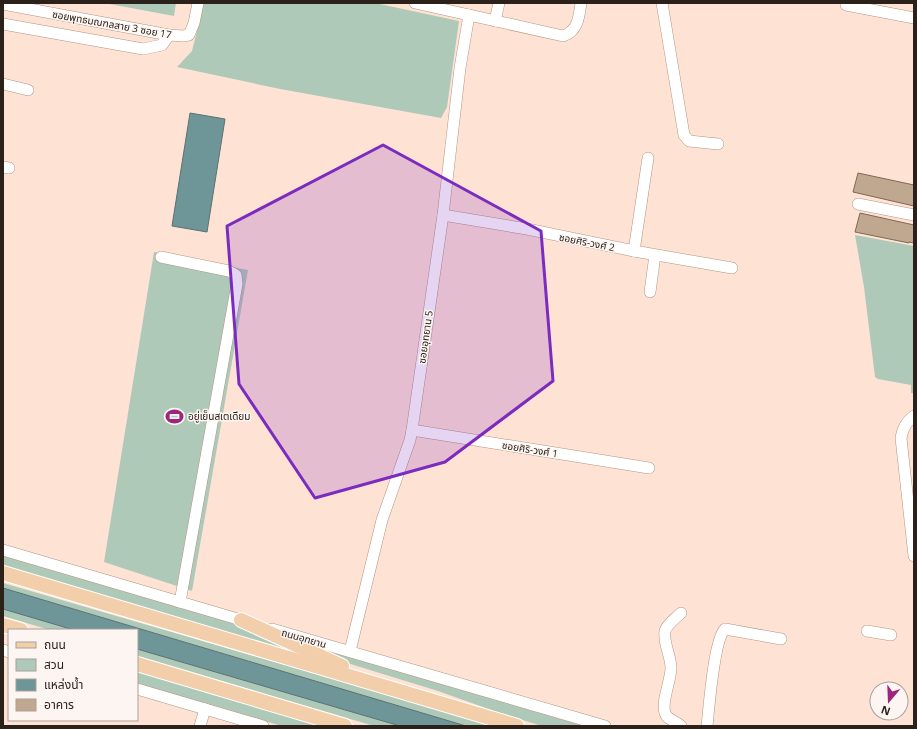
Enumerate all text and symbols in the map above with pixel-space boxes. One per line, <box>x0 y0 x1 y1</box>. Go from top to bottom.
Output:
street label: ซอยพุทธมณฑลสาย 3 ซอย 17 <box>51 7 173 41</box>
street label: ซอยศิริ-วงศ์ 2 <box>558 230 616 254</box>
street label: ซอยอุทยาน 5 <box>414 309 436 364</box>
sports icon: อยู่เย็นสเตเดียม <box>165 406 185 426</box>
place label: อยู่เย็นสเตเดียม <box>188 409 250 423</box>
street label: ซอยศิริ-วงศ์ 1 <box>501 438 559 460</box>
street label: ถนนอุทยาน <box>280 625 328 651</box>
legend <box>8 629 138 721</box>
text: ถนน <box>44 636 66 653</box>
text: สวน <box>44 656 64 673</box>
text: แหล่งน้ำ <box>44 676 83 693</box>
north arrow <box>869 681 909 721</box>
text: อาคาร <box>44 696 74 713</box>
text: N <box>879 702 892 719</box>

